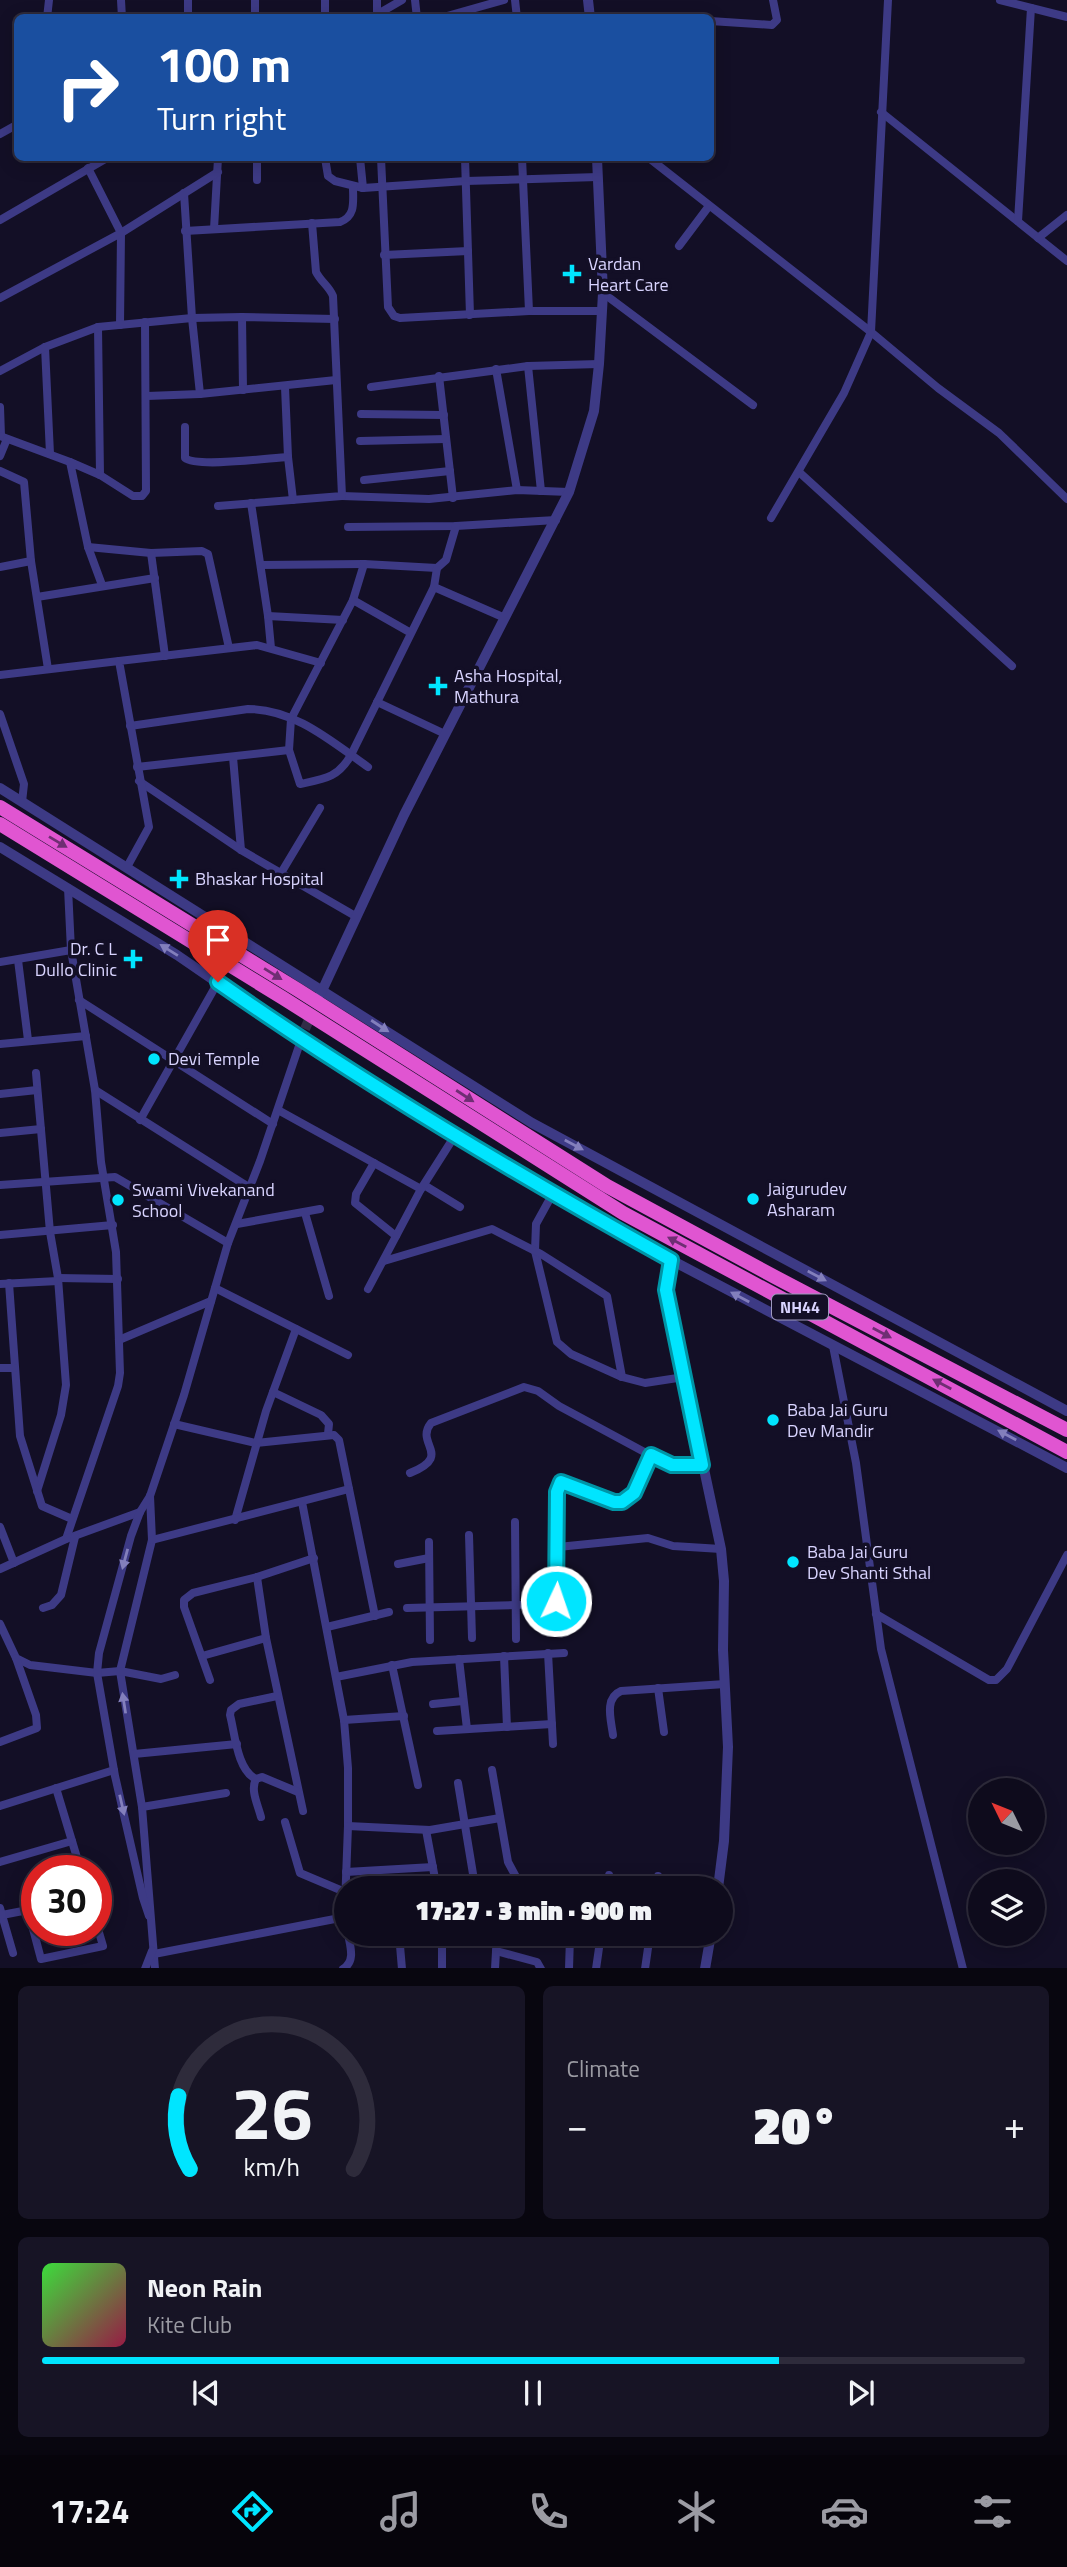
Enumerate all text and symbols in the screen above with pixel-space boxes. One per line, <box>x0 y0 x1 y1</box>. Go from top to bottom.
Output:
text: 100 m <box>157 26 291 101</box>
icon: right <box>42 42 133 133</box>
text: Turn right <box>157 94 286 142</box>
place label: Vardan Heart Care <box>588 250 669 298</box>
marker: Vardan Heart Care <box>562 264 582 284</box>
place label: Asha Hospital, Mathura <box>454 662 563 710</box>
marker: Asha Hospital, Mathura <box>428 676 448 696</box>
one-way arrow <box>49 836 68 849</box>
place label: Bhaskar Hospital <box>195 865 324 892</box>
marker: Bhaskar Hospital <box>169 869 189 889</box>
pin <box>188 910 248 982</box>
icon: arrive <box>199 921 237 959</box>
place label: Dr. C L Dullo Clinic <box>35 935 117 983</box>
one-way arrow <box>159 943 179 956</box>
marker: Dr. C L Dullo Clinic <box>123 949 143 969</box>
one-way arrow <box>263 968 282 981</box>
one-way arrow <box>371 1019 390 1032</box>
place label: Devi Temple <box>168 1045 260 1072</box>
marker: Devi Temple <box>146 1051 162 1067</box>
one-way arrow <box>456 1089 475 1102</box>
one-way arrow <box>564 1139 584 1151</box>
place label: Jaigurudev Asharam <box>767 1175 847 1223</box>
place label: Swami Vivekanand School <box>132 1176 275 1224</box>
marker: Jaigurudev Asharam <box>745 1191 761 1207</box>
marker: Swami Vivekanand School <box>110 1192 126 1208</box>
one-way arrow <box>667 1236 687 1248</box>
one-way arrow <box>808 1270 828 1282</box>
one-way arrow <box>730 1291 750 1302</box>
road number: NH44 <box>772 1294 828 1320</box>
one-way arrow <box>872 1327 891 1339</box>
one-way arrow <box>933 1378 952 1390</box>
place label: Baba Jai Guru Dev Mandir <box>787 1396 888 1444</box>
marker: Baba Jai Guru Dev Mandir <box>765 1412 781 1428</box>
one-way arrow <box>997 1430 1017 1441</box>
place label: Baba Jai Guru Dev Shanti Sthal <box>807 1538 931 1586</box>
one-way arrow <box>119 1548 130 1570</box>
marker: Baba Jai Guru Dev Shanti Sthal <box>785 1554 801 1570</box>
position arrow <box>519 1564 593 1638</box>
one-way arrow <box>118 1691 129 1713</box>
north arrow <box>968 1778 1045 1855</box>
map controls <box>968 1778 1045 1946</box>
one-way arrow <box>116 1794 127 1816</box>
speed limit sign: 30 <box>21 1855 112 1946</box>
button: layers <box>968 1869 1045 1946</box>
text: 17:27 · 3 min · 900 m <box>415 1891 652 1930</box>
text: Climate <box>567 2051 640 2086</box>
text: 26 <box>230 2057 312 2167</box>
text: 20° <box>753 2085 839 2164</box>
text: − <box>567 2096 588 2154</box>
text: + <box>1004 2096 1025 2154</box>
text: km/h <box>243 2147 300 2185</box>
text: Neon Rain <box>147 2268 262 2307</box>
text: Kite Club <box>147 2307 232 2342</box>
icon: previous <box>187 2374 225 2412</box>
icon: pause <box>514 2374 552 2412</box>
icon: next <box>842 2374 880 2412</box>
text: 17:24 <box>50 2487 129 2535</box>
icon: directions <box>228 2487 277 2536</box>
icon: music <box>376 2487 425 2536</box>
icon: phone <box>524 2487 573 2536</box>
icon: climate <box>672 2487 721 2536</box>
icon: car <box>820 2487 869 2536</box>
icon: filters <box>968 2487 1017 2536</box>

